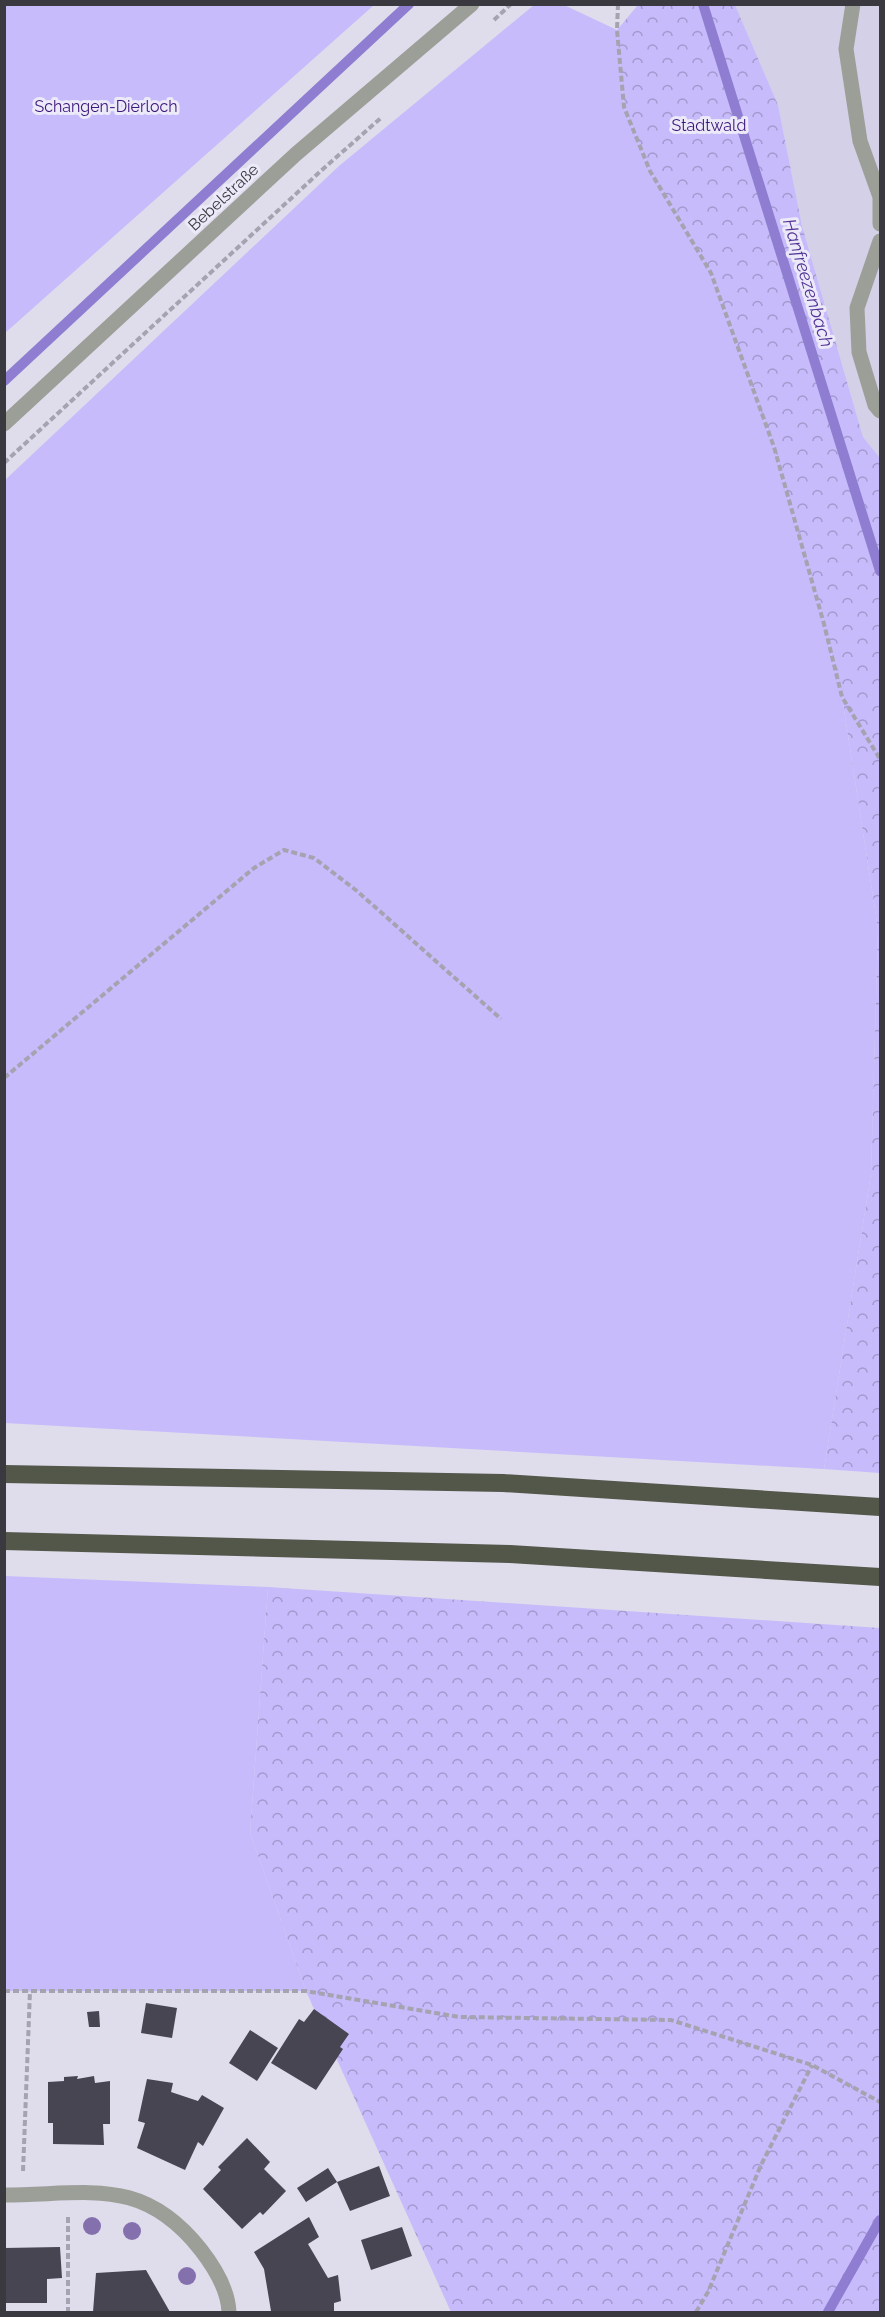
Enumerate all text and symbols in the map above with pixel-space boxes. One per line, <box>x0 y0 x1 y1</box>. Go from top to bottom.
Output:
park label: Schangen-Dierloch <box>34 97 178 116</box>
park label: Stadtwald <box>672 116 746 135</box>
street label: Bebelstraße <box>184 160 262 235</box>
water label: Hanfreezenbach <box>779 216 838 350</box>

